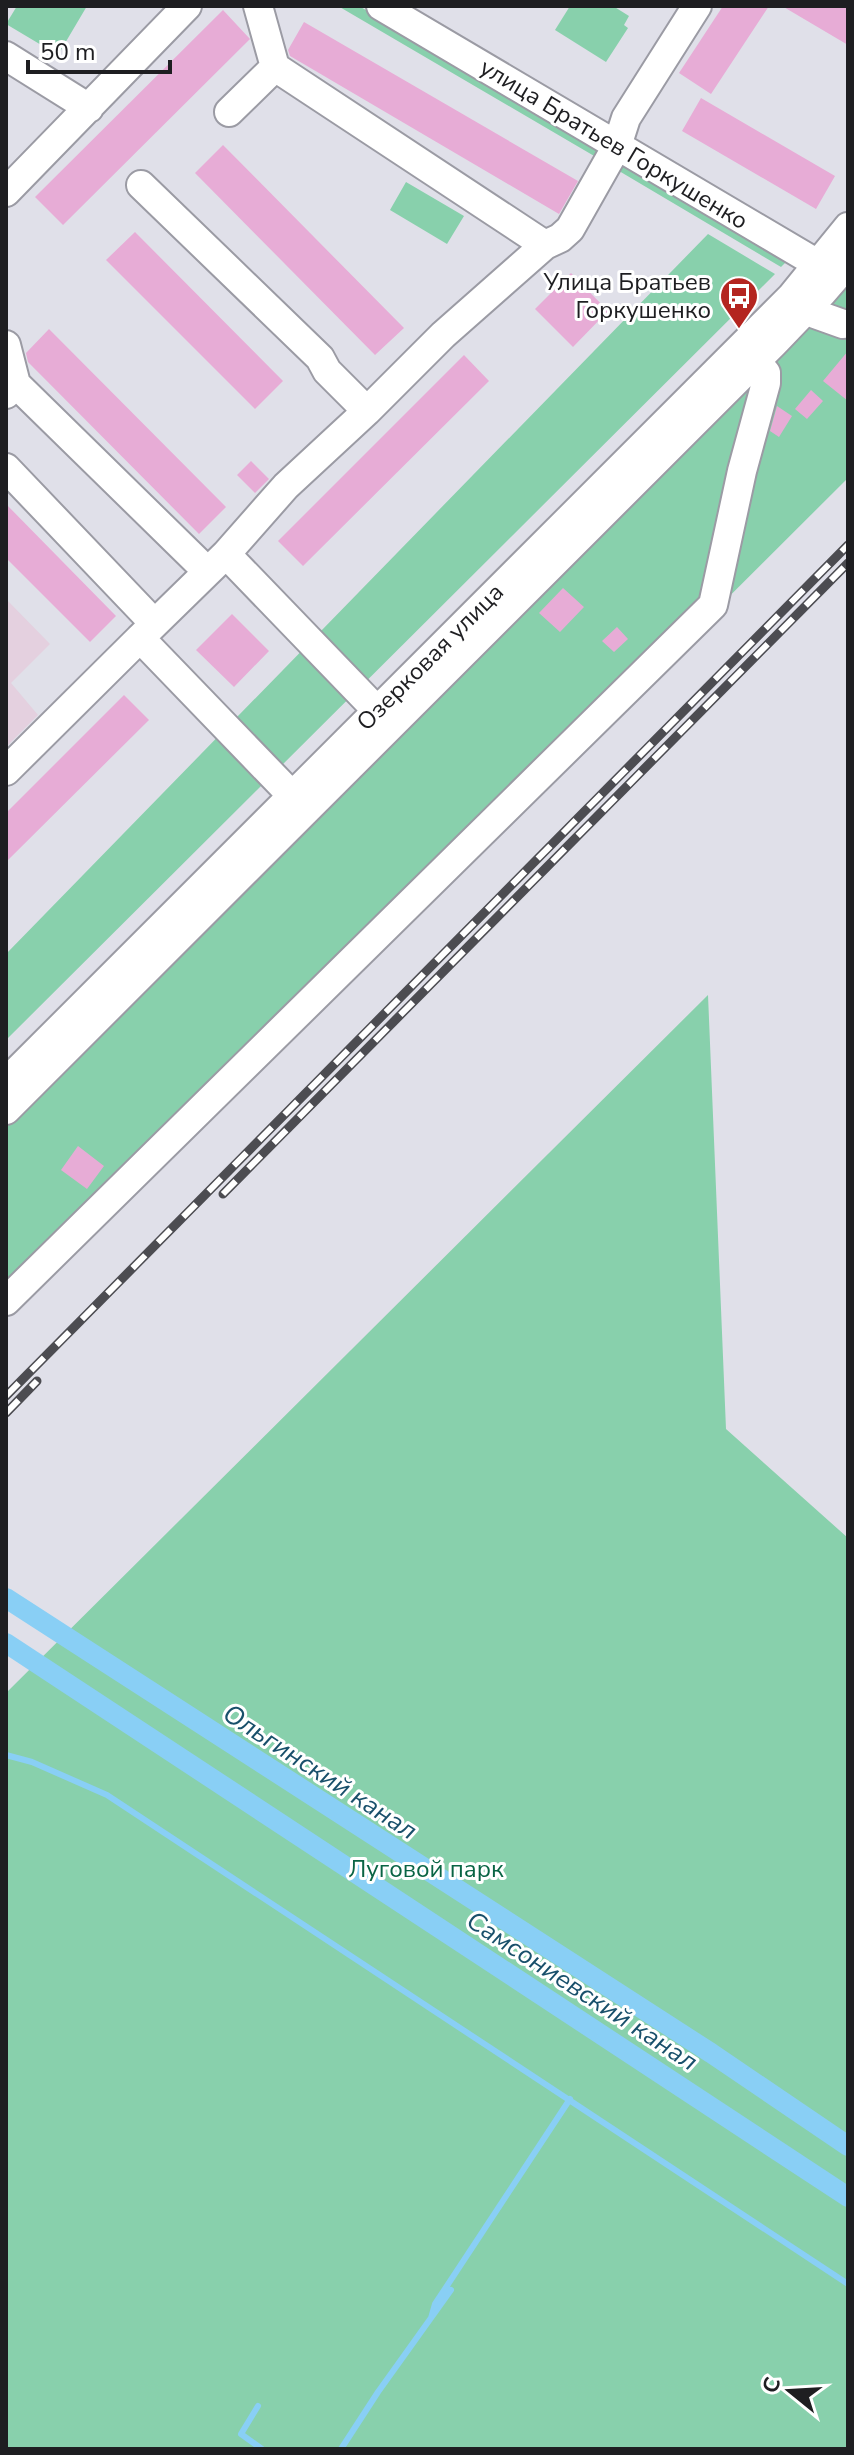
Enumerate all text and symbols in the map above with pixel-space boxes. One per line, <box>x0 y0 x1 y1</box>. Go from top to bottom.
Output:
scale bar <box>28 24 170 74</box>
text: 50 m <box>40 36 96 68</box>
street label: улица Братьев Горкушенко <box>474 51 754 237</box>
place label: Улица Братьев Горкушенко <box>543 266 711 326</box>
bus stop icon: Улица Братьев Горкушенко <box>718 275 760 330</box>
street label: Озерковая улица <box>349 576 511 738</box>
water label: Ольгинский канал <box>216 1696 424 1848</box>
park label: Луговой парк <box>348 1853 504 1885</box>
water label: Самсониевский канал <box>460 1903 704 2079</box>
north arrow <box>750 2351 830 2431</box>
text: С <box>755 2373 789 2397</box>

